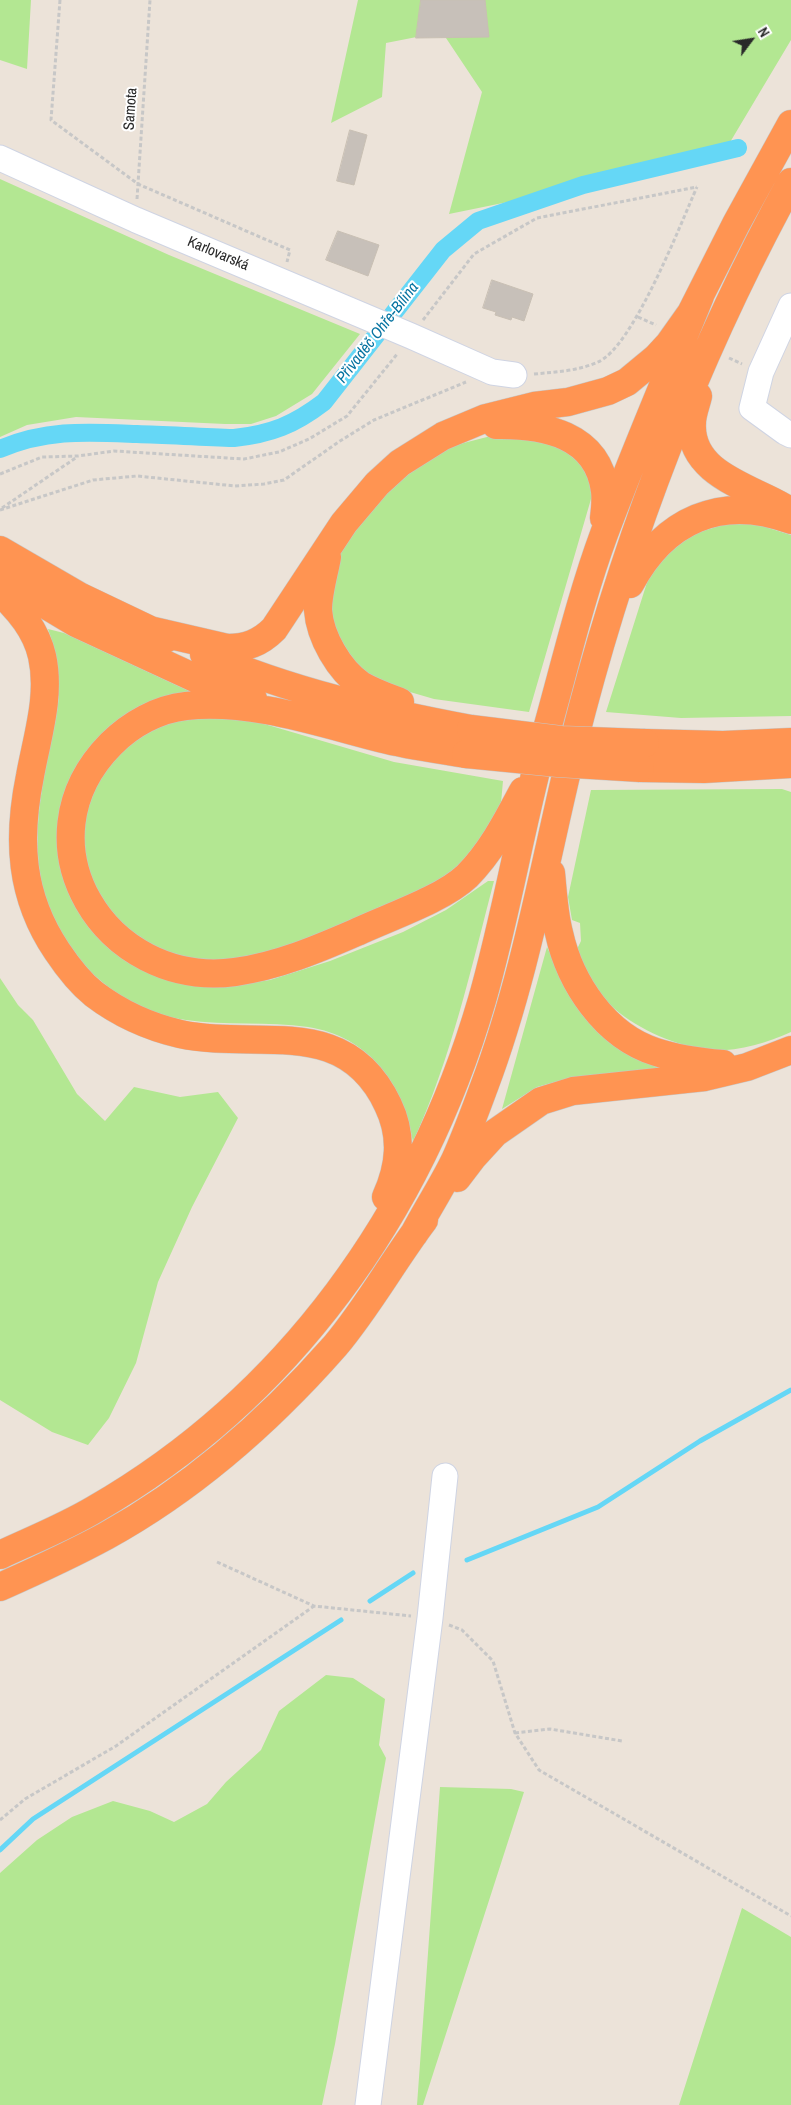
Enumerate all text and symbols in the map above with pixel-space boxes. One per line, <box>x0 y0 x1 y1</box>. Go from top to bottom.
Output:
north arrow <box>726 15 776 65</box>
text: N <box>754 24 774 40</box>
street label: Samota <box>121 87 141 131</box>
street label: Karlovarská <box>185 233 251 275</box>
water label: Přivaděč Ohře-Bílina <box>333 279 423 387</box>

